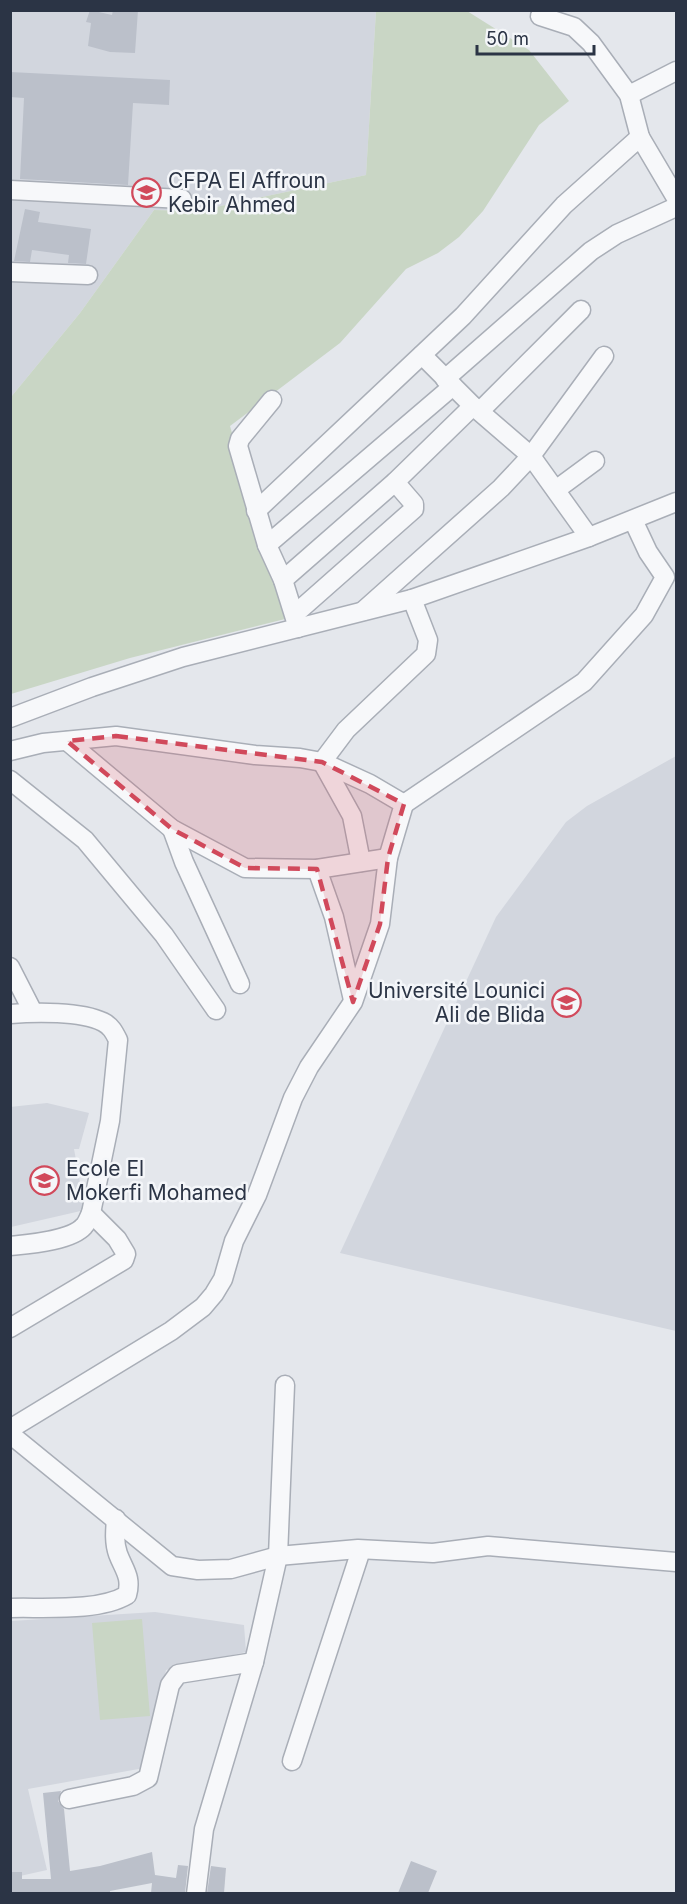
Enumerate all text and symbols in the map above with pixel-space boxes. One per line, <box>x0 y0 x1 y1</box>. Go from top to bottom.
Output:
scale bar <box>477 18 594 56</box>
text: 50 m <box>486 28 529 49</box>
place label: CFPA El Affroun Kebir Ahmed <box>168 168 326 217</box>
school or university icon: CFPA El Affroun Kebir Ahmed <box>131 176 163 208</box>
place label: Université Lounici Ali de Blida <box>368 978 545 1027</box>
school or university icon: Université Lounici Ali de Blida <box>550 986 582 1018</box>
place label: Ecole El Mokerfi Mohamed <box>66 1156 247 1205</box>
school or university icon: Ecole El Mokerfi Mohamed <box>29 1164 61 1196</box>

